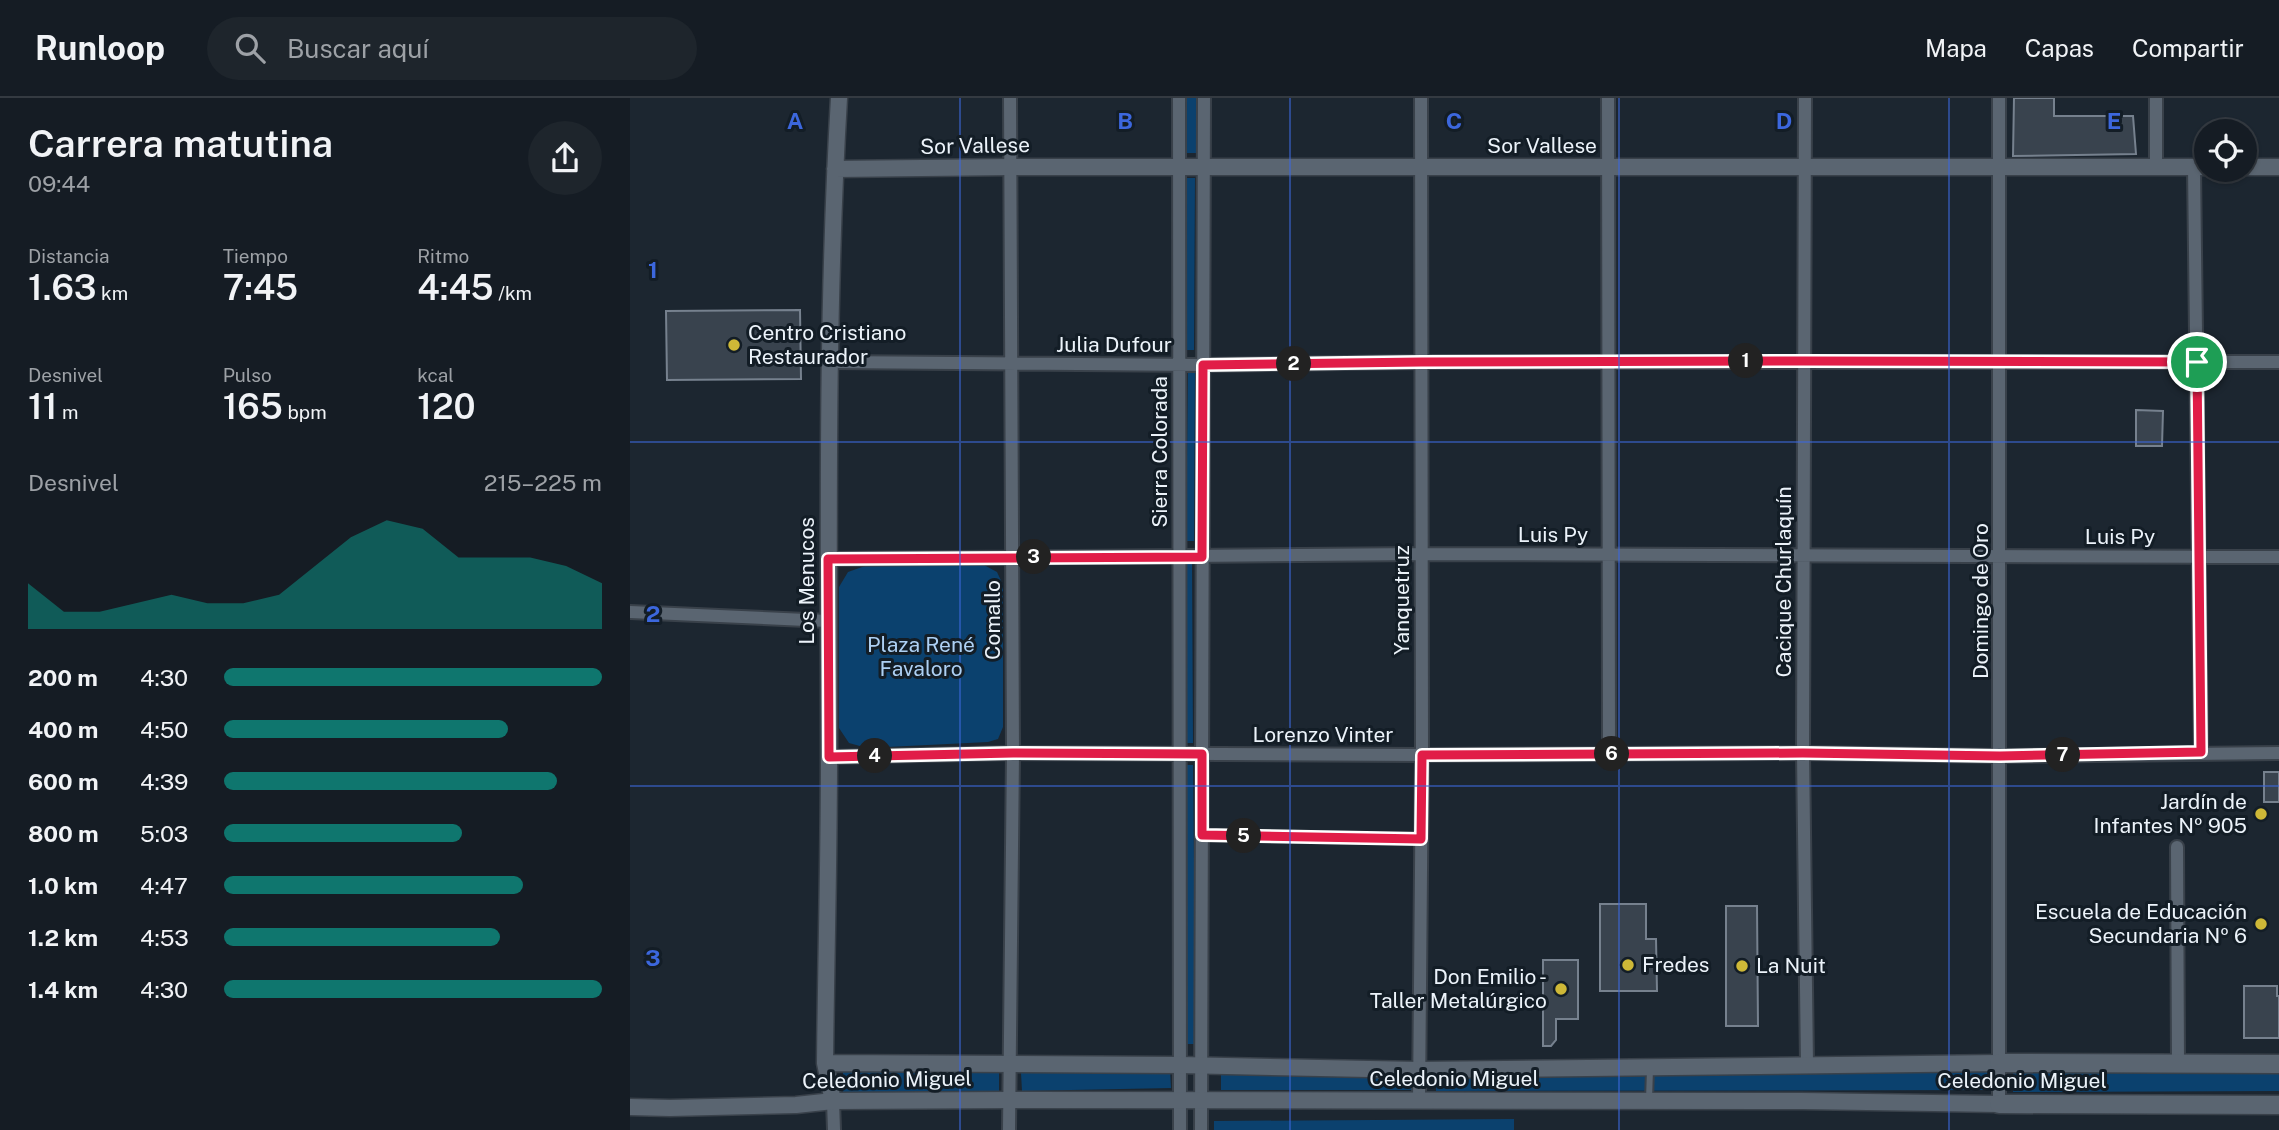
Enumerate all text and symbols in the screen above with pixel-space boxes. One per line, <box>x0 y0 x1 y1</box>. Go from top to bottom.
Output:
search box <box>207 17 697 80</box>
text: Runloop <box>35 29 165 67</box>
icon: search <box>231 29 269 67</box>
text: Buscar aquí <box>287 33 429 64</box>
text: Mapa <box>1925 34 1987 62</box>
text: Capas <box>2025 34 2094 62</box>
text: Compartir <box>2132 34 2244 62</box>
text: A <box>787 107 804 134</box>
text: B <box>1117 107 1133 134</box>
text: C <box>1446 107 1462 134</box>
text: D <box>1776 107 1792 134</box>
text: E <box>2107 107 2121 134</box>
map controls <box>2194 119 2257 182</box>
button: locate <box>2194 119 2257 182</box>
text: Carrera matutina <box>28 121 333 166</box>
button: share <box>528 121 602 195</box>
street label: Sor Vallese <box>920 132 1030 159</box>
street label: Sor Vallese <box>1487 133 1597 158</box>
text: 09:44 <box>28 170 90 197</box>
text: Distancia <box>28 245 110 267</box>
text: Tiempo <box>223 245 288 267</box>
text: Ritmo <box>417 245 469 267</box>
text: 1 <box>648 256 658 283</box>
text: 1.63 <box>28 267 96 308</box>
text: 7:45 <box>223 267 298 308</box>
text: 4:45 <box>417 267 494 308</box>
text: km <box>96 282 128 304</box>
text: /km <box>494 282 532 304</box>
place label: Centro Cristiano Restaurador <box>748 320 906 369</box>
street label: Julia Dufour <box>1056 332 1172 357</box>
pin <box>2167 332 2227 392</box>
marker: Centro Cristiano Restaurador <box>726 337 742 353</box>
icon: arrive <box>2178 343 2216 381</box>
pin: 1 <box>1728 344 1764 378</box>
pin: 2 <box>1276 346 1312 382</box>
text: 1 <box>1741 349 1750 371</box>
text: 2 <box>1287 352 1300 374</box>
text: Desnivel <box>28 364 103 386</box>
text: Pulso <box>223 364 272 386</box>
text: kcal <box>417 364 454 386</box>
street label: Sierra Colorada <box>1147 376 1172 528</box>
text: 11 <box>28 386 57 427</box>
text: 165 <box>223 386 283 427</box>
text: 120 <box>417 386 476 427</box>
text: m <box>57 401 78 423</box>
text: bpm <box>283 401 327 423</box>
text: Desnivel <box>28 469 119 496</box>
text: 215–225 m <box>484 469 602 496</box>
street label: Cacique Churlaquín <box>1771 486 1796 678</box>
street label: Los Menucos <box>794 517 819 645</box>
street label: Luis Py <box>1518 522 1588 547</box>
street label: Domingo de Oro <box>1968 523 1993 679</box>
street label: Luis Py <box>2085 524 2155 549</box>
pin: 3 <box>1016 540 1052 574</box>
text: 3 <box>1027 545 1040 567</box>
street label: Yanquetruz <box>1389 545 1414 655</box>
street label: Comallo <box>980 580 1005 660</box>
text: 2 <box>646 600 660 627</box>
park label: Plaza René Favaloro <box>867 632 975 681</box>
text: 200 m <box>28 664 98 691</box>
text: 4:30 <box>140 664 188 691</box>
text: 400 m <box>28 716 98 743</box>
text: 4:50 <box>140 716 188 743</box>
street label: Lorenzo Vinter <box>1252 722 1394 747</box>
pin: 6 <box>1594 736 1630 772</box>
pin: 4 <box>858 738 892 774</box>
pin: 7 <box>2046 738 2080 772</box>
text: 6 <box>1605 742 1618 764</box>
text: 7 <box>2057 743 2068 765</box>
text: 4 <box>868 744 881 766</box>
text: 600 m <box>28 768 98 795</box>
text: 4:39 <box>140 768 188 795</box>
place label: Jardín de Infantes Nº 905 <box>2094 789 2247 838</box>
marker: Jardín de Infantes Nº 905 <box>2253 806 2269 822</box>
pin: 5 <box>1226 818 1262 854</box>
text: 800 m <box>28 820 99 847</box>
text: 5:03 <box>140 820 188 847</box>
text: 5 <box>1237 824 1250 846</box>
text: 1.0 km <box>28 872 98 899</box>
text: 4:47 <box>140 872 188 899</box>
place label: Escuela de Educación Secundaria Nº 6 <box>2035 899 2247 948</box>
marker: Escuela de Educación Secundaria Nº 6 <box>2253 916 2269 932</box>
text: 1.2 km <box>28 924 98 951</box>
text: 4:53 <box>140 924 189 951</box>
text: 3 <box>645 944 661 971</box>
place label: Fredes <box>1642 952 1709 977</box>
place label: La Nuit <box>1756 953 1826 978</box>
marker: Fredes <box>1620 957 1636 973</box>
marker: La Nuit <box>1734 958 1750 974</box>
place label: Don Emilio - Taller Metalúrgico <box>1370 964 1547 1013</box>
text: 1.4 km <box>28 976 98 1003</box>
text: 4:30 <box>140 976 188 1003</box>
marker: Don Emilio - Taller Metalúrgico <box>1553 981 1569 997</box>
street label: Celedonio Miguel <box>802 1066 972 1093</box>
street label: Celedonio Miguel <box>1369 1066 1539 1091</box>
street label: Celedonio Miguel <box>1937 1068 2107 1093</box>

